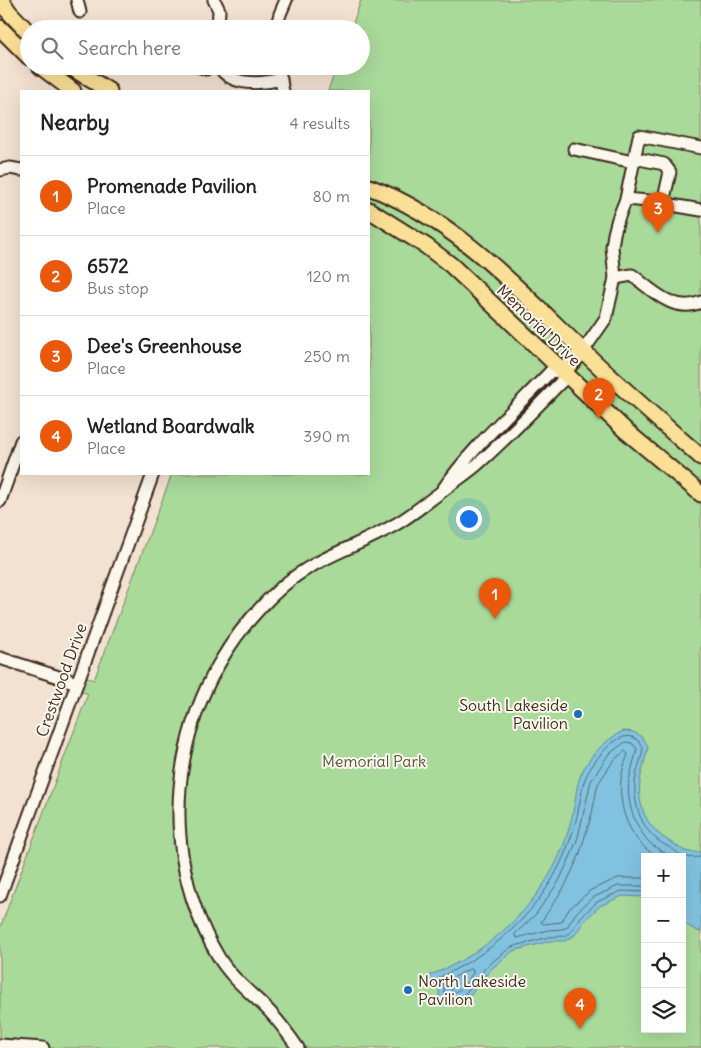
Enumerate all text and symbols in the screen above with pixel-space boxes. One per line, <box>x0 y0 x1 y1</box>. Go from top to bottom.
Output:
search box <box>20 20 370 75</box>
icon: search <box>38 34 66 62</box>
text: Search here <box>78 36 181 60</box>
text: Nearby <box>40 109 110 136</box>
text: 4 results <box>289 113 350 133</box>
text: Promenade Pavilion <box>87 174 257 198</box>
text: 1 <box>53 186 59 206</box>
text: 80 m <box>312 186 350 206</box>
pin: 3 <box>642 192 674 233</box>
text: Place <box>87 198 126 218</box>
text: 6572 <box>87 254 129 278</box>
text: 2 <box>52 266 60 286</box>
text: 120 m <box>307 266 350 286</box>
text: Bus stop <box>87 278 149 298</box>
street label: Memorial Drive <box>493 280 585 370</box>
text: Dee's Greenhouse <box>87 334 242 358</box>
text: 3 <box>51 346 61 366</box>
text: 250 m <box>304 346 350 366</box>
text: Place <box>87 358 126 378</box>
pin: 2 <box>583 378 615 419</box>
text: Wetland Boardwalk <box>87 414 254 438</box>
text: 4 <box>51 426 61 446</box>
text: 390 m <box>303 426 350 446</box>
text: Place <box>87 438 126 458</box>
your location <box>456 506 482 532</box>
pin: 1 <box>479 578 511 619</box>
street label: Crestwood Drive <box>31 620 91 740</box>
place label: South Lakeside Pavilion <box>459 695 568 733</box>
marker: South Lakeside Pavilion <box>572 708 584 720</box>
park label: Memorial Park <box>322 751 426 771</box>
map controls <box>641 853 686 1033</box>
button: + <box>641 853 686 898</box>
button: − <box>641 898 686 943</box>
button: locate <box>641 943 686 988</box>
place label: North Lakeside Pavilion <box>418 971 526 1009</box>
marker: North Lakeside Pavilion <box>402 984 414 996</box>
pin: 4 <box>564 988 596 1029</box>
button: layers <box>641 988 686 1033</box>

